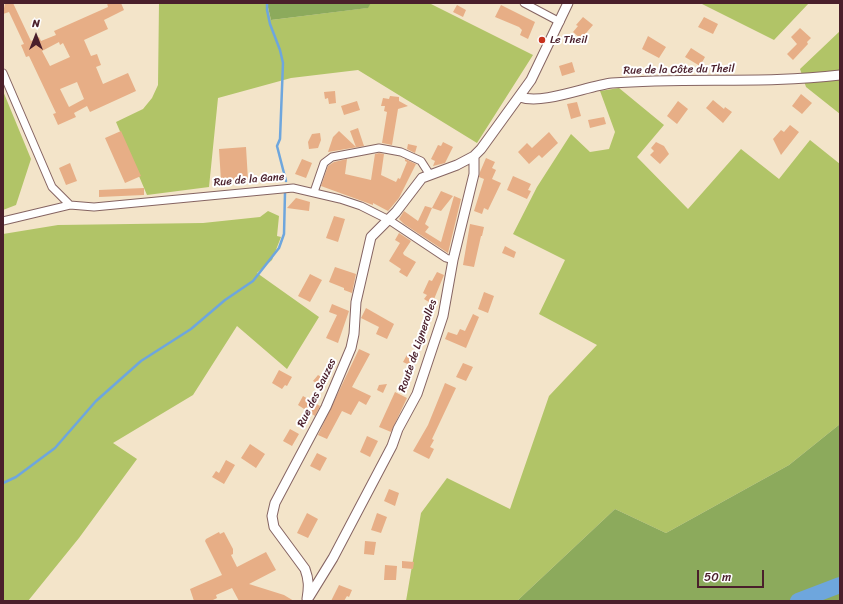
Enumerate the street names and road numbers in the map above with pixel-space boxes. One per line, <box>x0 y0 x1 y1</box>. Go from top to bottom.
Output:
street label: Rue de la Côte du Theil <box>623 62 735 78</box>
street label: Rue de la Gane <box>213 170 285 190</box>
street label: Route de Lignerolles <box>396 298 440 394</box>
street label: Rue des Sauzes <box>295 357 339 429</box>

